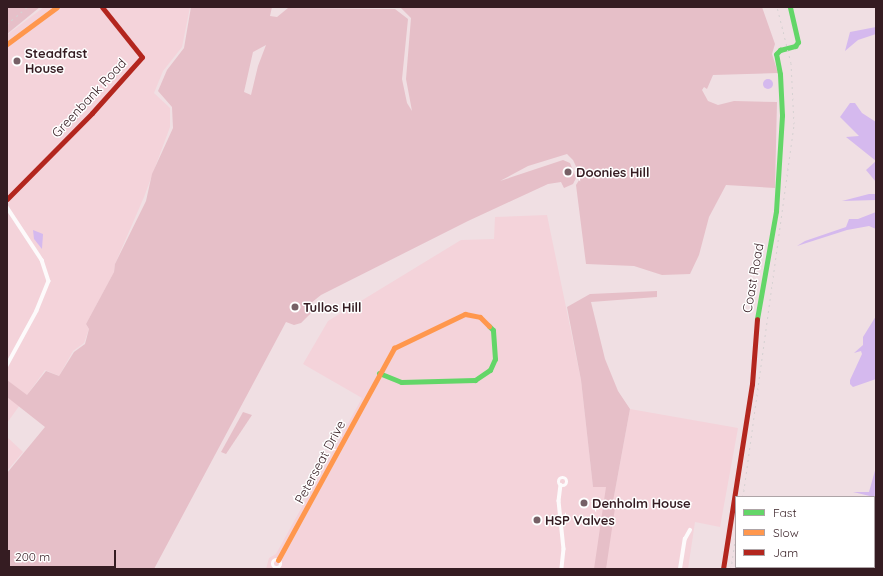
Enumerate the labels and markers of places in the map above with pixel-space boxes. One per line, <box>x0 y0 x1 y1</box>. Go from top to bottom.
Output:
place label: Steadfast House <box>25 46 87 77</box>
marker: Steadfast House <box>12 56 22 66</box>
place label: Doonies Hill <box>576 164 649 180</box>
marker: Doonies Hill <box>563 167 573 177</box>
place label: Tullos Hill <box>303 299 362 315</box>
marker: Tullos Hill <box>290 302 300 312</box>
place label: Denholm House <box>592 495 691 511</box>
marker: Denholm House <box>579 498 589 508</box>
place label: HSP Valves <box>545 512 615 528</box>
marker: HSP Valves <box>532 515 542 525</box>

